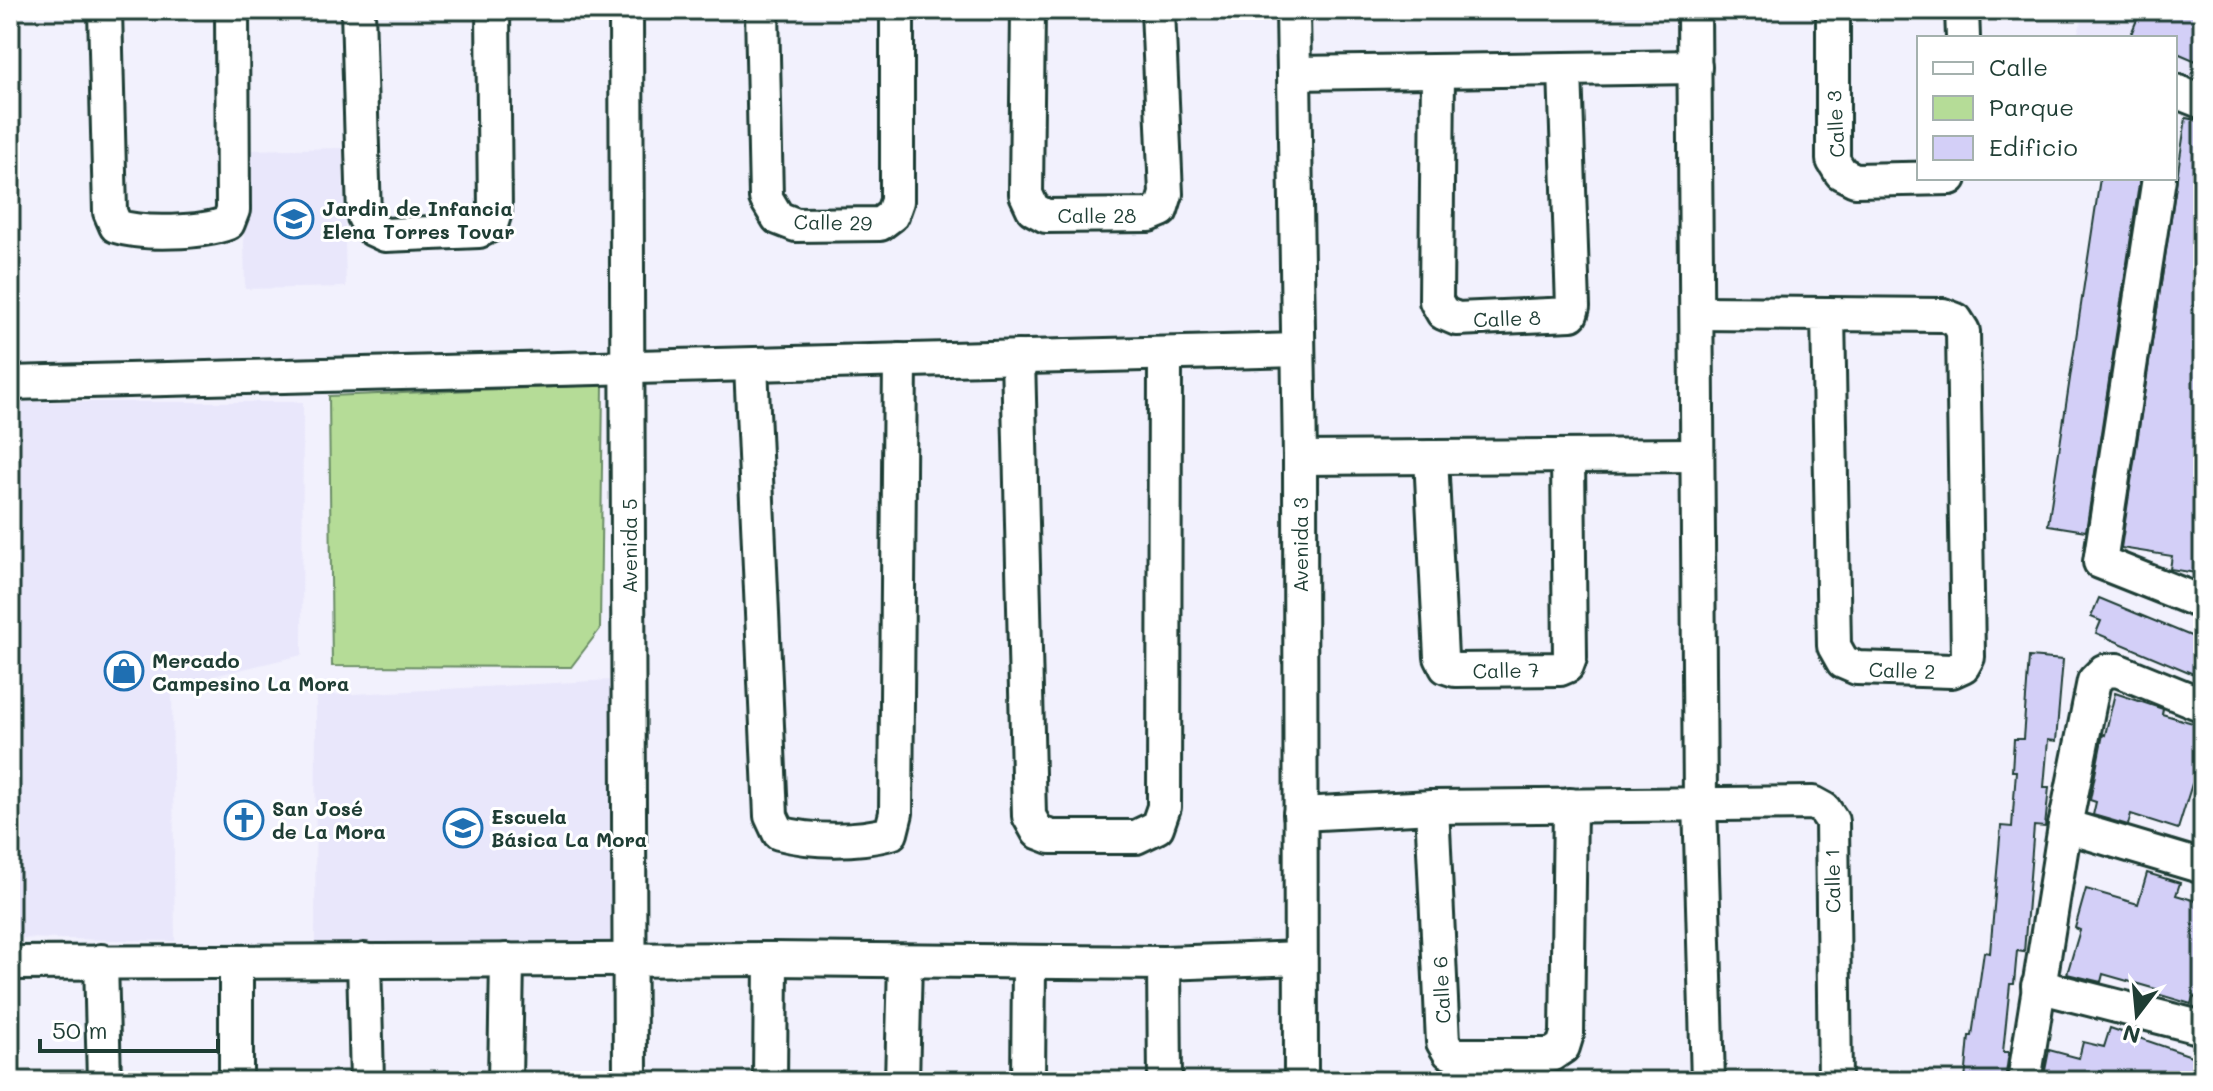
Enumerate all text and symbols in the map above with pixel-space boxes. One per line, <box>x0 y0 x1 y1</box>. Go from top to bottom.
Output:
legend <box>1917 36 2177 180</box>
text: Calle <box>1989 51 2048 82</box>
street label: Calle 3 <box>1820 90 1850 158</box>
text: Parque <box>1989 91 2074 122</box>
text: Edificio <box>1989 131 2078 162</box>
place label: Jardin de Infancia Elena Torres Tovar <box>322 195 515 244</box>
school or university icon: Jardin de Infancia Elena Torres Tovar <box>273 198 315 240</box>
street label: Calle 28 <box>1058 202 1136 228</box>
street label: Calle 29 <box>794 208 873 236</box>
street label: Calle 8 <box>1473 304 1541 332</box>
street label: Avenida 3 <box>1287 497 1313 593</box>
street label: Avenida 5 <box>616 498 642 594</box>
place label: Mercado Campesino La Mora <box>152 647 349 696</box>
shop icon: Mercado Campesino La Mora <box>103 650 145 692</box>
street label: Calle 7 <box>1472 656 1540 684</box>
street label: Calle 2 <box>1868 656 1936 684</box>
place label: San José de La Mora <box>272 795 386 844</box>
church icon: San José de La Mora <box>223 799 265 841</box>
place label: Escuela Básica La Mora <box>491 803 647 852</box>
school or university icon: Escuela Básica La Mora <box>442 807 484 849</box>
street label: Calle 1 <box>1818 849 1846 913</box>
street label: Calle 6 <box>1426 956 1456 1024</box>
north arrow <box>2097 975 2177 1055</box>
scale bar <box>40 1003 218 1053</box>
text: 50 m <box>52 1014 108 1045</box>
text: N <box>2119 1018 2143 1051</box>

